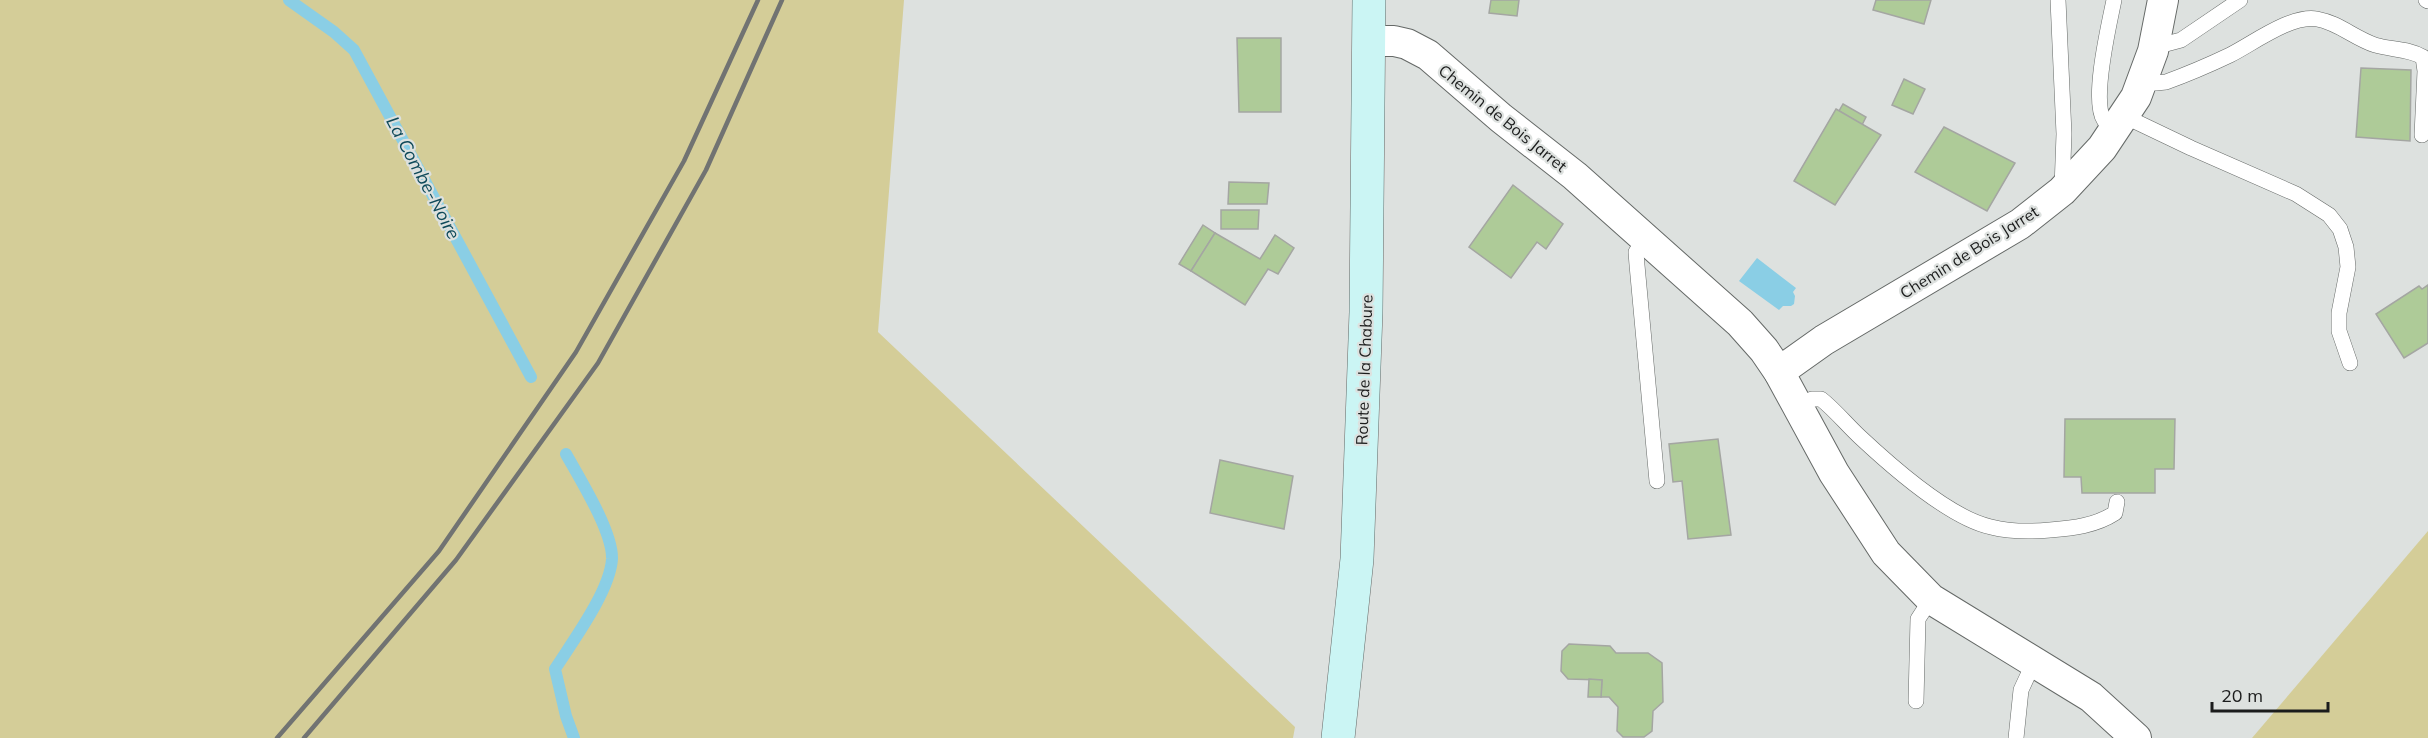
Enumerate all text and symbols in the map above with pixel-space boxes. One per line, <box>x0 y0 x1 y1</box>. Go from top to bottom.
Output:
street label: Chemin de Bois Jarret <box>1435 60 1572 176</box>
water label: La Combe-Noire <box>381 112 466 243</box>
street label: Chemin de Bois Jarret <box>1896 201 2042 303</box>
street label: Route de la Chabure <box>1351 294 1377 446</box>
scale bar <box>2212 675 2328 713</box>
text: 20 m <box>2221 684 2263 707</box>

